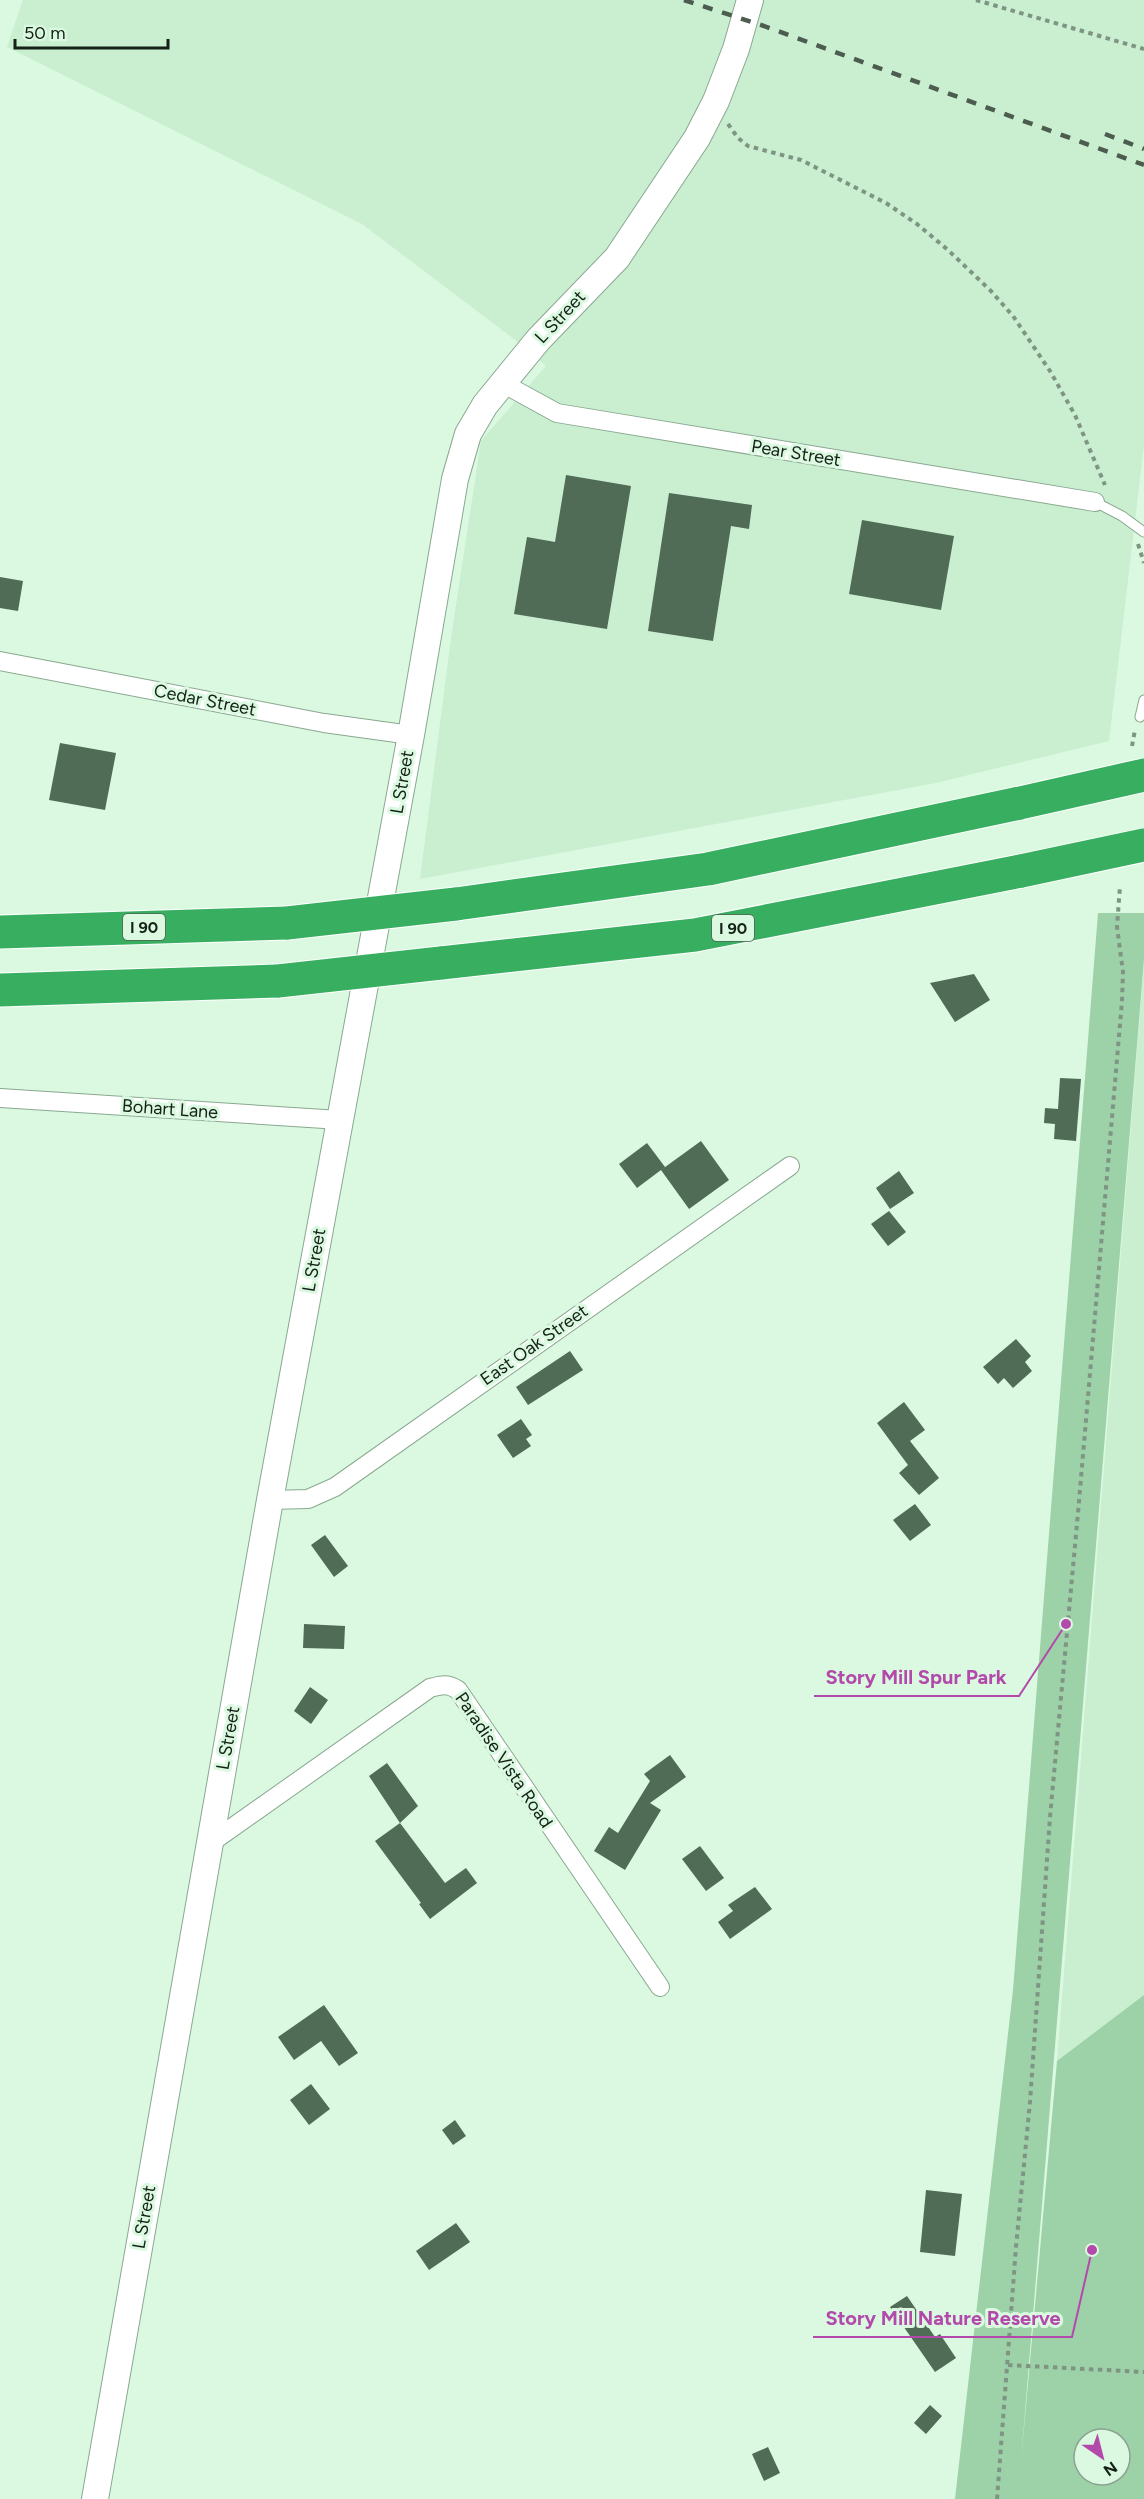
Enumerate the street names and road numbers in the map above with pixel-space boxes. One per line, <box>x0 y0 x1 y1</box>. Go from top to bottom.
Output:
street label: L Street <box>530 286 590 348</box>
street label: Pear Street <box>750 435 842 471</box>
street label: Cedar Street <box>152 679 258 721</box>
street label: L Street <box>386 748 418 816</box>
road number: I 90 <box>123 914 165 940</box>
road number: I 90 <box>712 915 754 941</box>
street label: Bohart Lane <box>121 1095 219 1123</box>
street label: L Street <box>298 1226 330 1294</box>
street label: East Oak Street <box>476 1300 592 1390</box>
street label: Paradise Vista Road <box>450 1688 558 1832</box>
street label: L Street <box>212 1704 244 1772</box>
street label: L Street <box>128 2183 160 2251</box>

